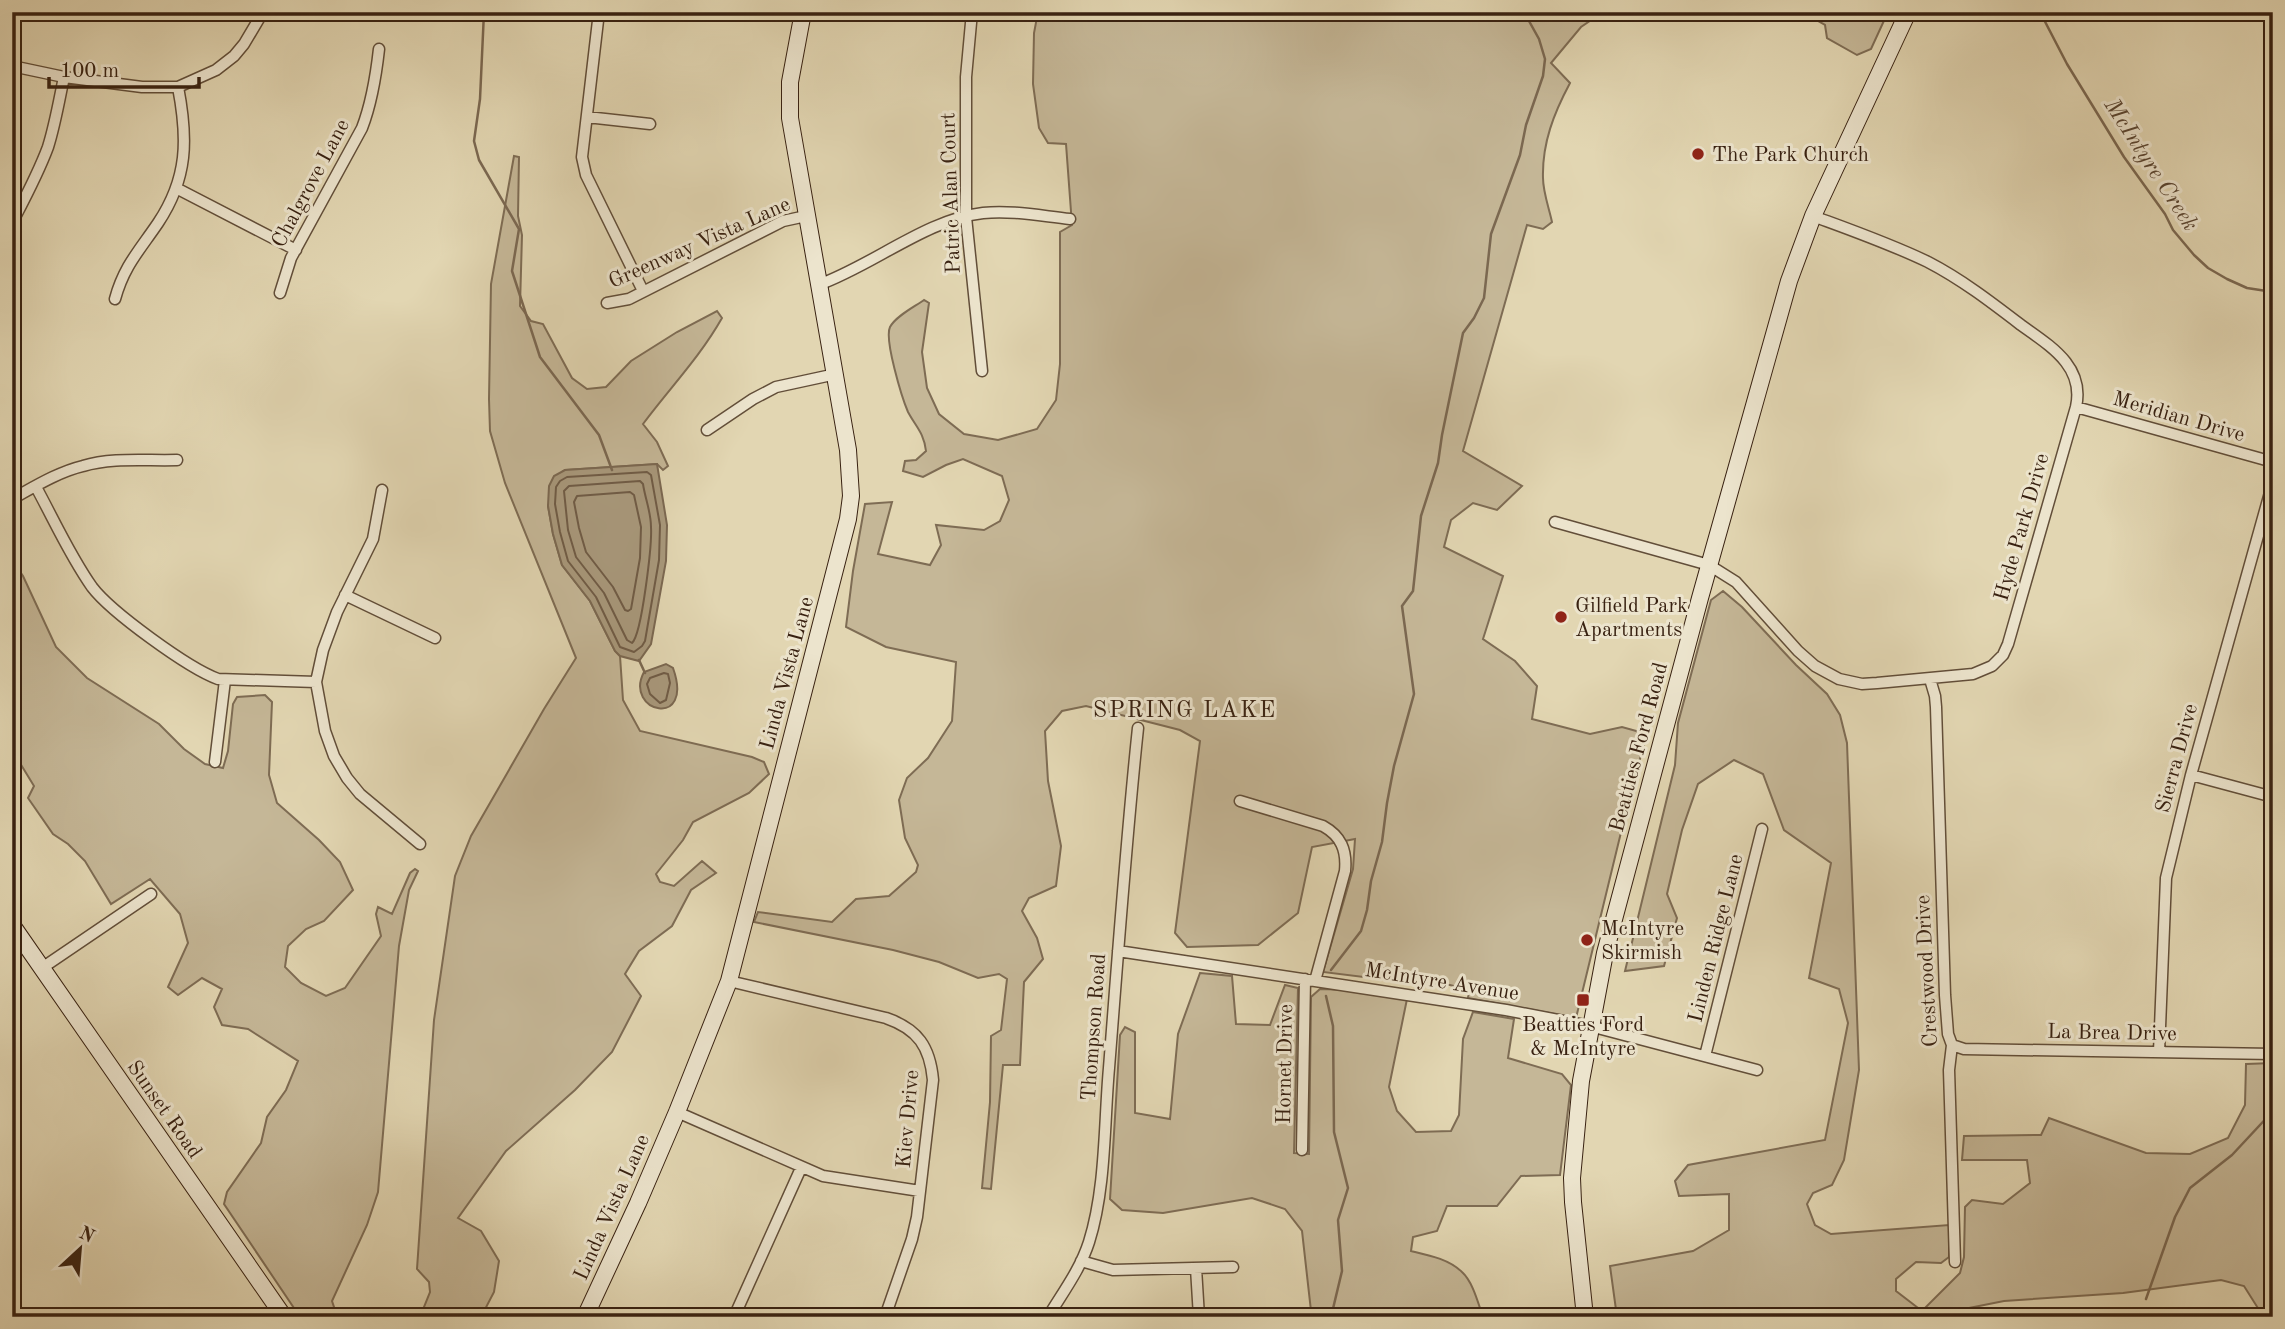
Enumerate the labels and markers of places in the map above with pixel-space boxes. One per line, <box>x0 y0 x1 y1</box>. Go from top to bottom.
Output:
place label: The Park Church <box>1712 145 1869 166</box>
marker: The Park Church <box>1690 146 1706 162</box>
place label: Gilfield Park Apartments <box>1575 596 1688 641</box>
marker: Gilfield Park Apartments <box>1553 609 1569 625</box>
place label: McIntyre Skirmish <box>1601 919 1684 964</box>
marker: McIntyre Skirmish <box>1579 932 1595 948</box>
marker: Beatties Ford & McIntyre <box>1575 992 1591 1008</box>
place label: Beatties Ford & McIntyre <box>1522 1015 1644 1060</box>

